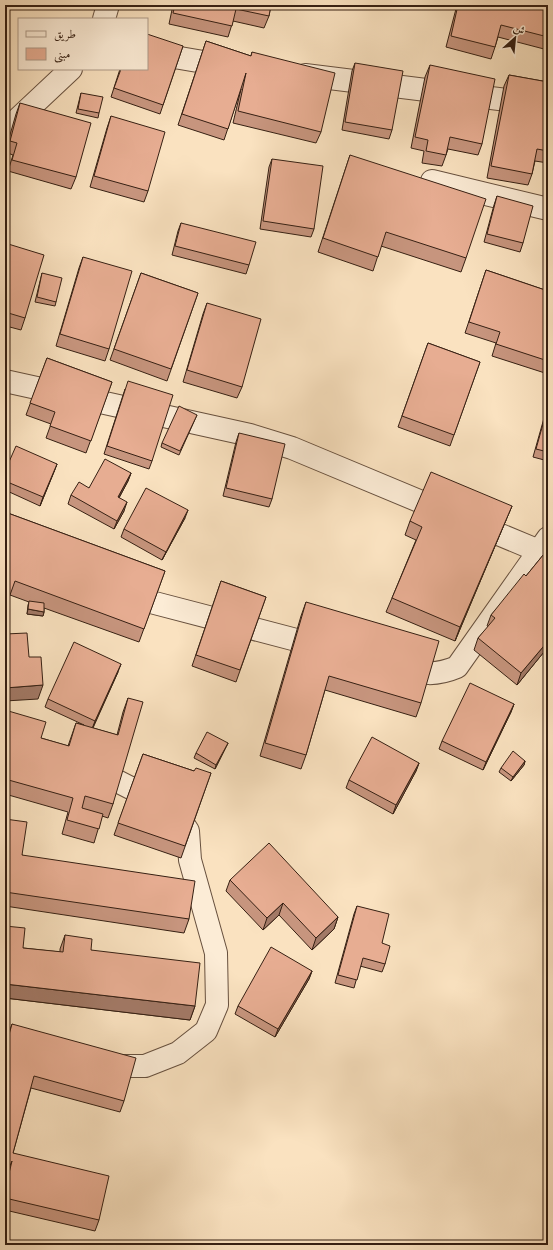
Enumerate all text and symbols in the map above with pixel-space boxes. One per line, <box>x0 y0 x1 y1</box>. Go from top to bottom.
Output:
legend <box>18 18 148 70</box>
north arrow <box>495 18 535 58</box>
text: ش <box>511 20 528 38</box>
text: طريق <box>54 26 76 42</box>
text: مبنى <box>54 46 70 63</box>

